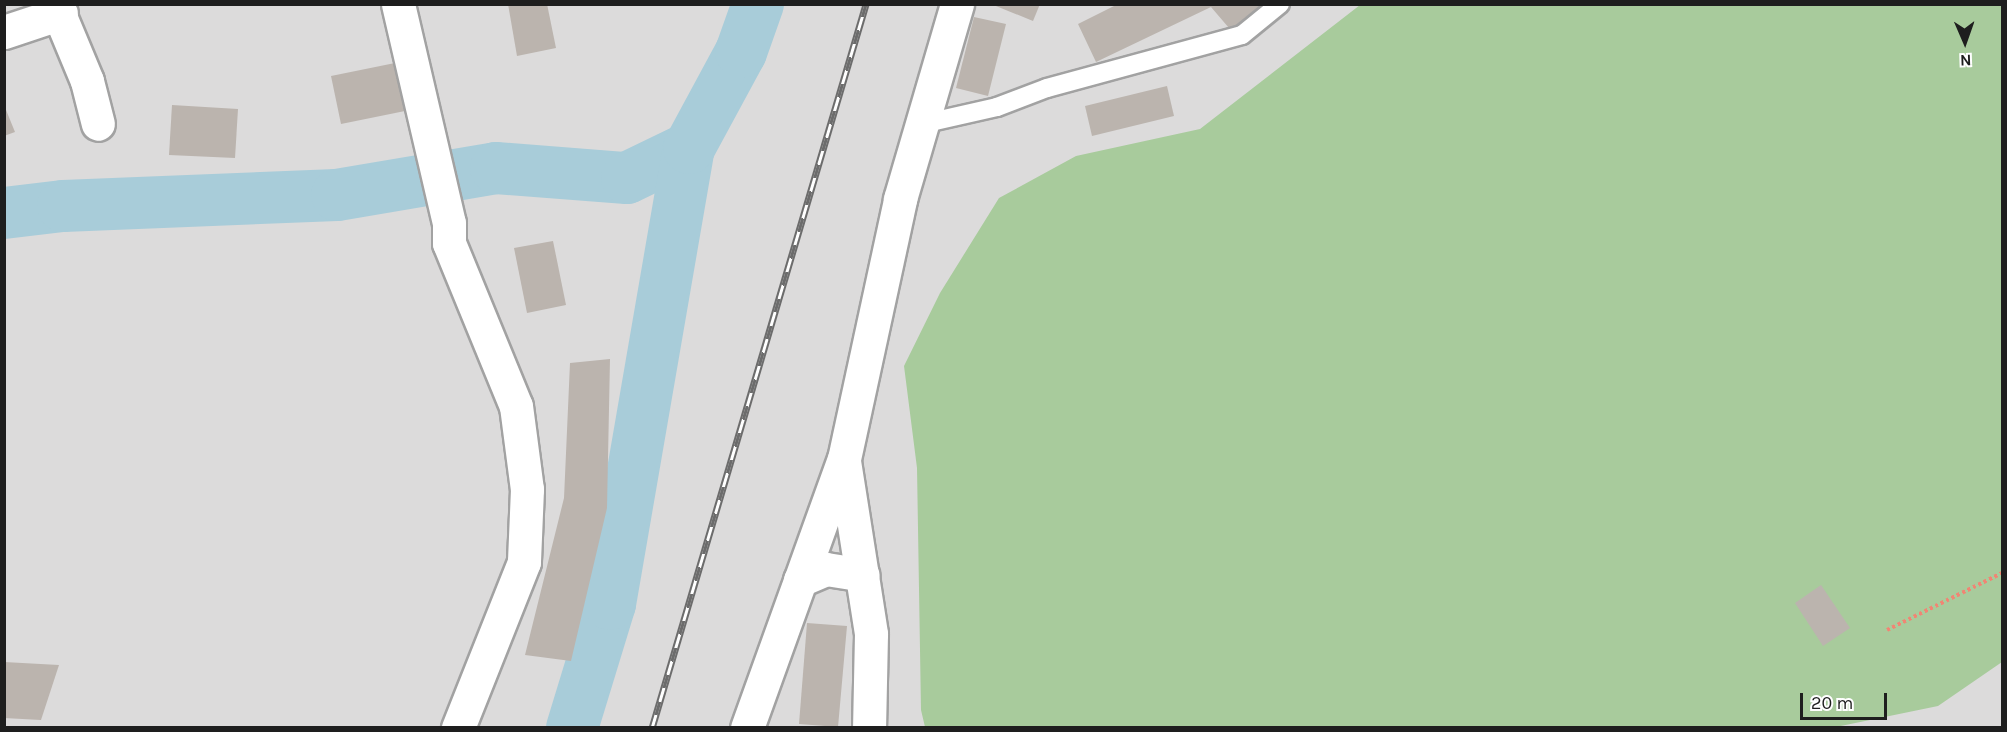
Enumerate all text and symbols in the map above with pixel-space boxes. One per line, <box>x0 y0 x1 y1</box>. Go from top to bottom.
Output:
north arrow <box>1935 12 1995 72</box>
text: N <box>1960 51 1972 70</box>
scale bar <box>1803 681 1890 719</box>
text: 20 m <box>1811 692 1853 714</box>

